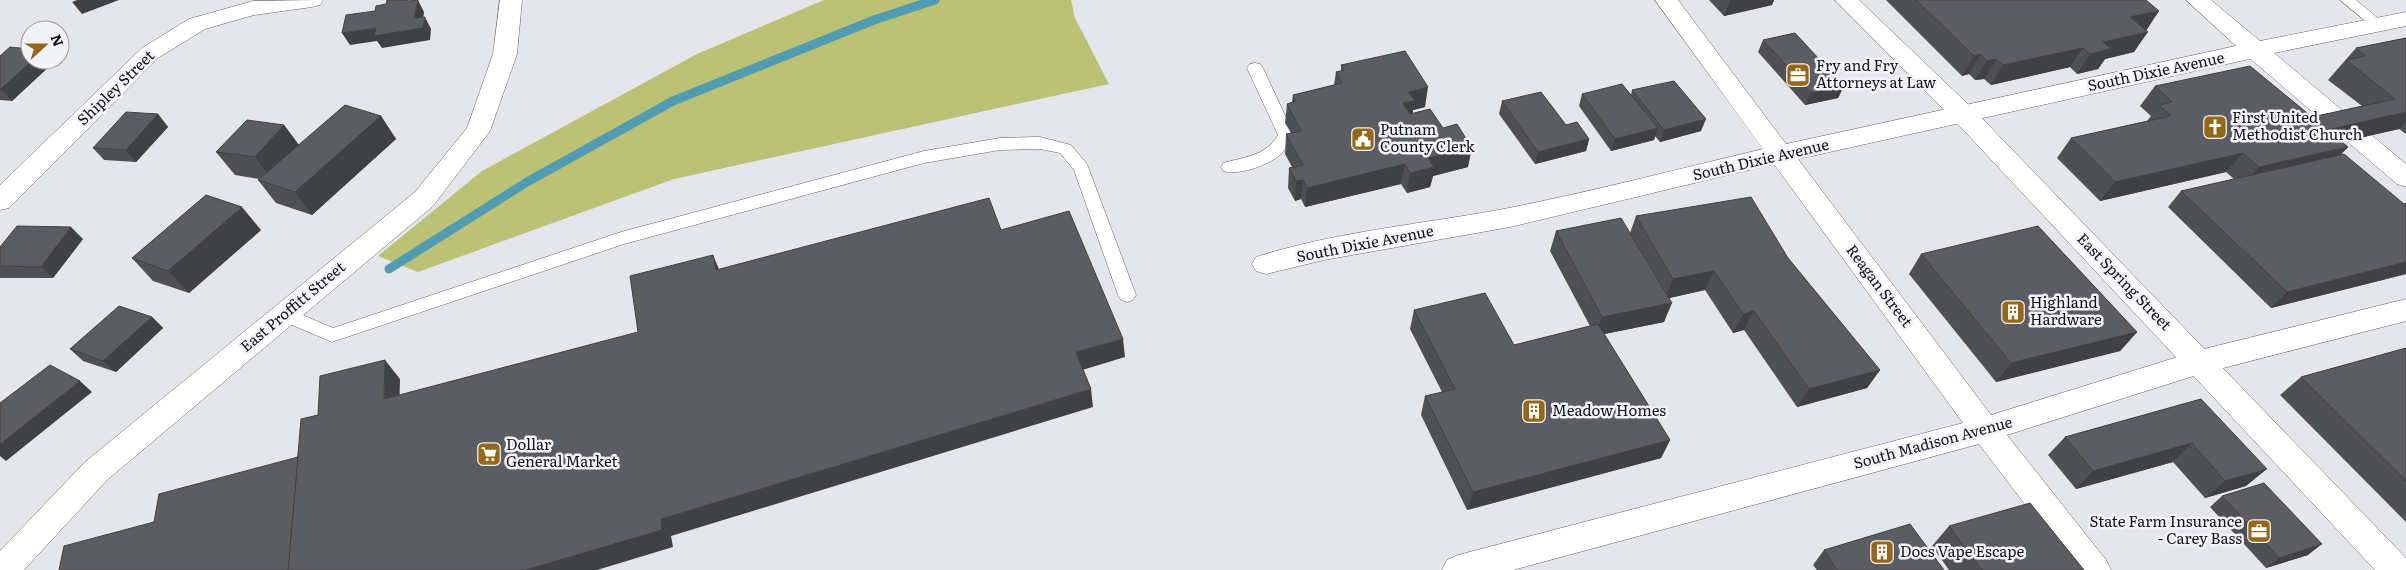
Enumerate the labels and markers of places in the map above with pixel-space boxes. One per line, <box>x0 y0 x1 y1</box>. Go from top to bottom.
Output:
place label: Fry and Fry Attorneys at Law <box>1816 53 1936 93</box>
office icon: Fry and Fry Attorneys at Law <box>1785 62 1811 88</box>
place label: First United Methodist Church <box>2232 105 2363 145</box>
church icon: First United Methodist Church <box>2202 114 2228 140</box>
place label: Putnam County Clerk <box>1380 117 1475 157</box>
public building icon: Putnam County Clerk <box>1350 126 1376 152</box>
place label: Highland Hardware <box>2030 290 2102 330</box>
building icon: Highland Hardware <box>2000 299 2026 325</box>
building icon: Meadow Homes <box>1521 398 1547 424</box>
place label: Meadow Homes <box>1552 398 1666 421</box>
place label: Dollar General Market <box>506 432 618 472</box>
supermarket icon: Dollar General Market <box>476 441 502 467</box>
place label: State Farm Insurance - Carey Bass <box>2089 509 2242 549</box>
office icon: State Farm Insurance - Carey Bass <box>2246 518 2272 544</box>
building icon: Docs Vape Escape <box>1869 539 1895 565</box>
place label: Docs Vape Escape <box>1900 539 2025 562</box>

